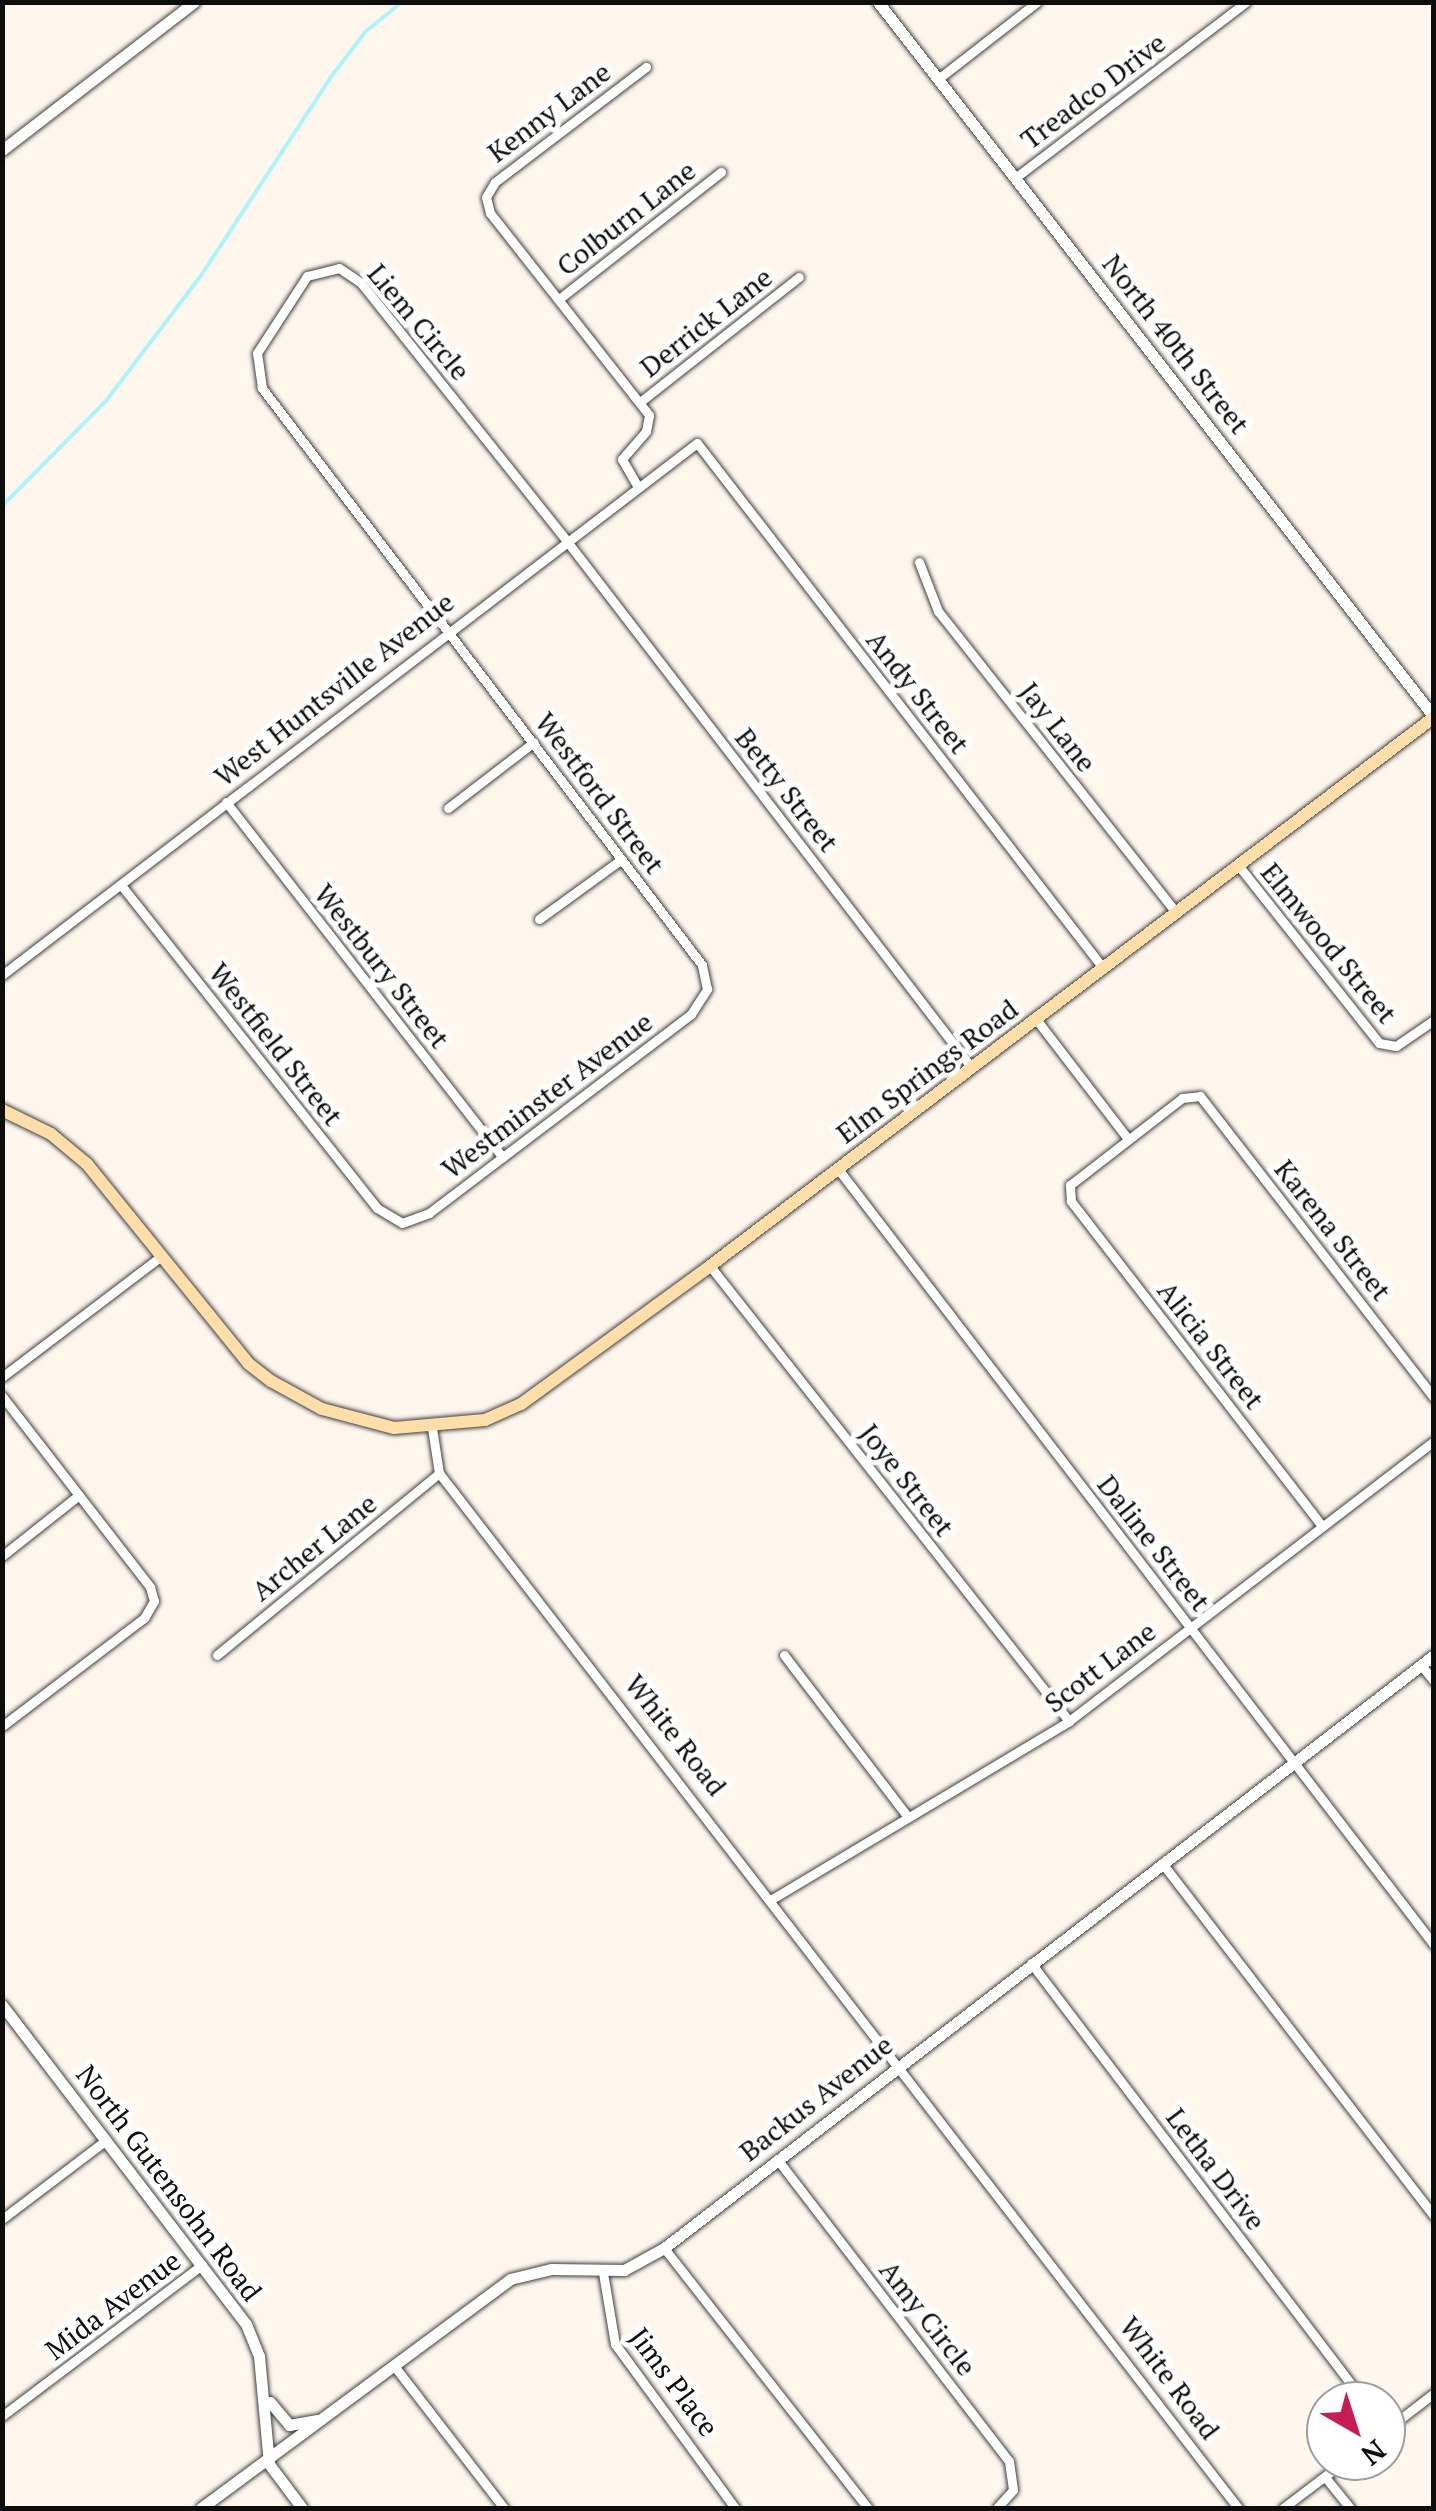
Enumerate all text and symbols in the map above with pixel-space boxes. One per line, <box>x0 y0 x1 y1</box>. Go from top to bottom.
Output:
street label: Treadco Drive <box>1014 26 1172 156</box>
street label: Kenny Lane <box>481 55 617 169</box>
street label: Colburn Lane <box>550 153 702 283</box>
street label: North 40th Street <box>1095 248 1257 440</box>
street label: Liem Circle <box>361 257 477 387</box>
street label: Derrick Lane <box>633 260 779 384</box>
street label: West Huntsville Avenue <box>207 585 461 793</box>
street label: Andy Street <box>860 624 976 760</box>
street label: Jay Lane <box>1012 675 1104 779</box>
street label: Westford Street <box>528 706 672 880</box>
street label: Betty Street <box>728 721 846 859</box>
street label: Elmwood Street <box>1254 856 1404 1030</box>
street label: Westbury Street <box>307 877 457 1055</box>
street label: Westfield Street <box>202 956 350 1132</box>
street label: Elm Springs Road <box>830 992 1024 1150</box>
street label: Westminster Avenue <box>435 1005 659 1185</box>
street label: Karena Street <box>1268 1153 1398 1307</box>
street label: Alicia Street <box>1151 1274 1271 1416</box>
street label: Joye Street <box>853 1417 961 1543</box>
street label: Daline Street <box>1091 1468 1217 1618</box>
street label: Archer Lane <box>245 1486 383 1608</box>
street label: Scott Lane <box>1038 1614 1162 1720</box>
street label: White Road <box>618 1668 734 1802</box>
street label: Backus Avenue <box>733 2028 899 2168</box>
street label: North Gutensohn Road <box>69 2058 269 2308</box>
street label: Letha Drive <box>1159 2101 1273 2237</box>
street label: Mida Avenue <box>39 2243 187 2367</box>
street label: Amy Circle <box>873 2254 983 2382</box>
street label: White Road <box>1113 2310 1227 2446</box>
street label: Jims Place <box>622 2321 726 2443</box>
north arrow <box>1306 2381 1406 2481</box>
text: N <box>1354 2432 1394 2474</box>

